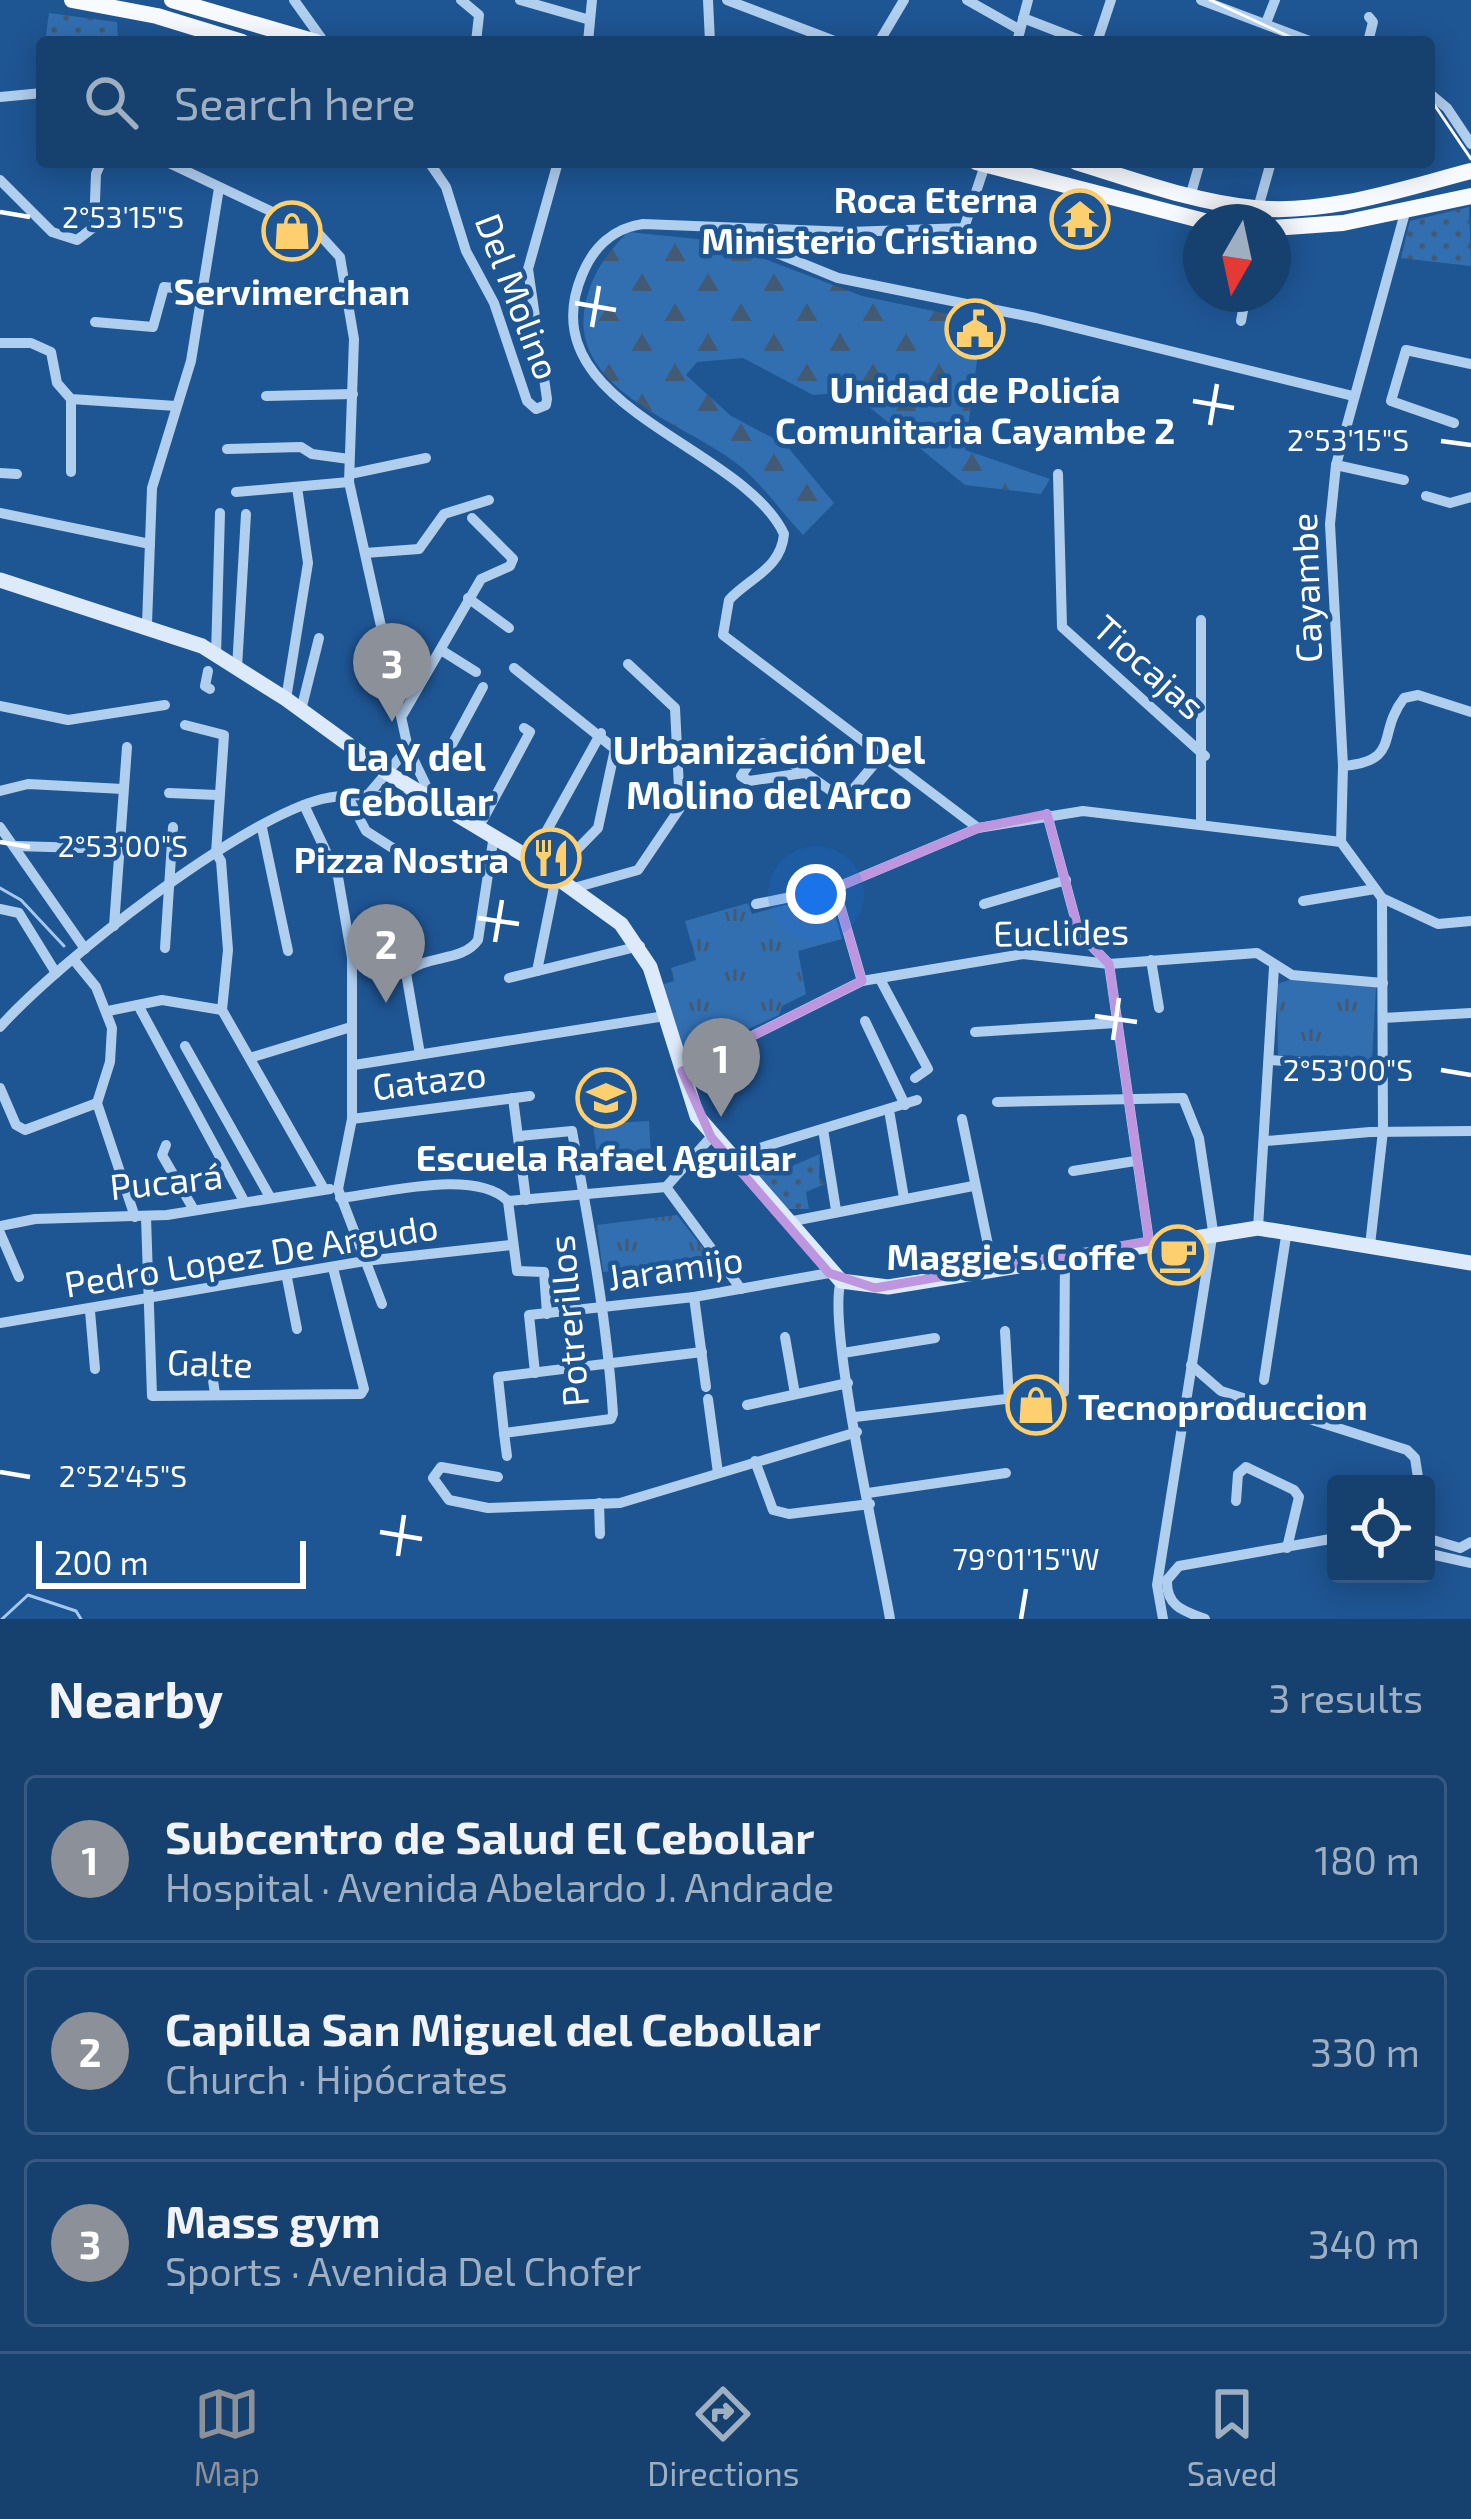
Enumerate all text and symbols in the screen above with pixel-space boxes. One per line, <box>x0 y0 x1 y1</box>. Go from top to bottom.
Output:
search box <box>36 36 1435 168</box>
icon: search <box>78 69 144 135</box>
text: Search here <box>174 75 416 129</box>
place label: Roca Eterna Ministerio Cristiano <box>701 177 1038 261</box>
temple icon: Roca Eterna Ministerio Cristiano <box>1049 188 1111 250</box>
text: 2°53'15"S <box>62 198 184 234</box>
shop icon: Servimerchan <box>261 200 323 262</box>
north arrow <box>1183 204 1291 312</box>
street label: Del Molino <box>468 207 570 385</box>
place label: Servimerchan <box>174 269 410 312</box>
public building icon: Unidad de Policía Comunitaria Cayambe 2 <box>944 298 1006 360</box>
place label: Unidad de Policía Comunitaria Cayambe 2 <box>775 367 1175 452</box>
text: 2°53'15"S <box>1287 421 1409 457</box>
street label: Cayambe <box>1281 512 1329 664</box>
street label: Tiocajas <box>1086 605 1214 727</box>
pin: 3 <box>353 623 431 722</box>
district label: Urbanización Del Molino del Arco <box>613 725 926 817</box>
district label: La Y del Cebollar <box>338 732 494 824</box>
text: 2°53'00"S <box>58 827 188 863</box>
restaurant icon: Pizza Nostra <box>520 827 582 889</box>
place label: Pizza Nostra <box>294 837 509 880</box>
your location <box>786 864 846 924</box>
pin: 2 <box>347 904 425 1003</box>
street label: Euclides <box>993 908 1129 954</box>
pin: 1 <box>682 1018 760 1117</box>
street label: Gatazo <box>369 1051 489 1107</box>
text: 2°53'00"S <box>1283 1051 1413 1087</box>
school or university icon: Escuela Rafael Aguilar <box>575 1067 637 1129</box>
place label: Escuela Rafael Aguilar <box>416 1135 797 1178</box>
street label: Pucará <box>107 1153 225 1207</box>
street label: Pedro Lopez De Argudo <box>61 1203 441 1305</box>
cafe icon: Maggie's Coffe <box>1147 1224 1209 1286</box>
street label: Potrerillos <box>538 1233 596 1409</box>
place label: Maggie's Coffe <box>887 1234 1136 1277</box>
street label: Jaramijo <box>605 1236 745 1298</box>
street label: Galte <box>166 1339 254 1385</box>
shop icon: Tecnoproduccion <box>1005 1374 1067 1436</box>
place label: Tecnoproduccion <box>1078 1384 1368 1427</box>
text: 2°52'45"S <box>59 1457 187 1493</box>
map controls <box>1327 1475 1435 1583</box>
button: locate <box>1327 1475 1435 1583</box>
scale bar <box>36 1535 306 1588</box>
text: 79°01'15"W <box>953 1540 1099 1576</box>
text: 200 m <box>54 1542 149 1582</box>
text: Nearby <box>48 1667 223 1728</box>
text: 3 results <box>1269 1674 1423 1721</box>
text: Subcentro de Salud El Cebollar <box>165 1809 814 1863</box>
text: 1 <box>82 1836 98 1883</box>
text: 180 m <box>1314 1836 1420 1883</box>
text: Hospital · Avenida Abelardo J. Andrade <box>165 1863 834 1910</box>
text: Capilla San Miguel del Cebollar <box>165 2001 821 2055</box>
text: 2 <box>79 2028 101 2075</box>
text: 330 m <box>1310 2028 1420 2075</box>
text: Church · Hipócrates <box>165 2055 508 2102</box>
text: Mass gym <box>165 2193 381 2247</box>
text: 3 <box>79 2220 101 2267</box>
text: 340 m <box>1308 2220 1420 2267</box>
text: Sports · Avenida Del Chofer <box>165 2247 642 2294</box>
tab: Map <box>194 2381 260 2493</box>
tab: Directions <box>647 2381 799 2493</box>
tab: Saved <box>1187 2381 1277 2493</box>

